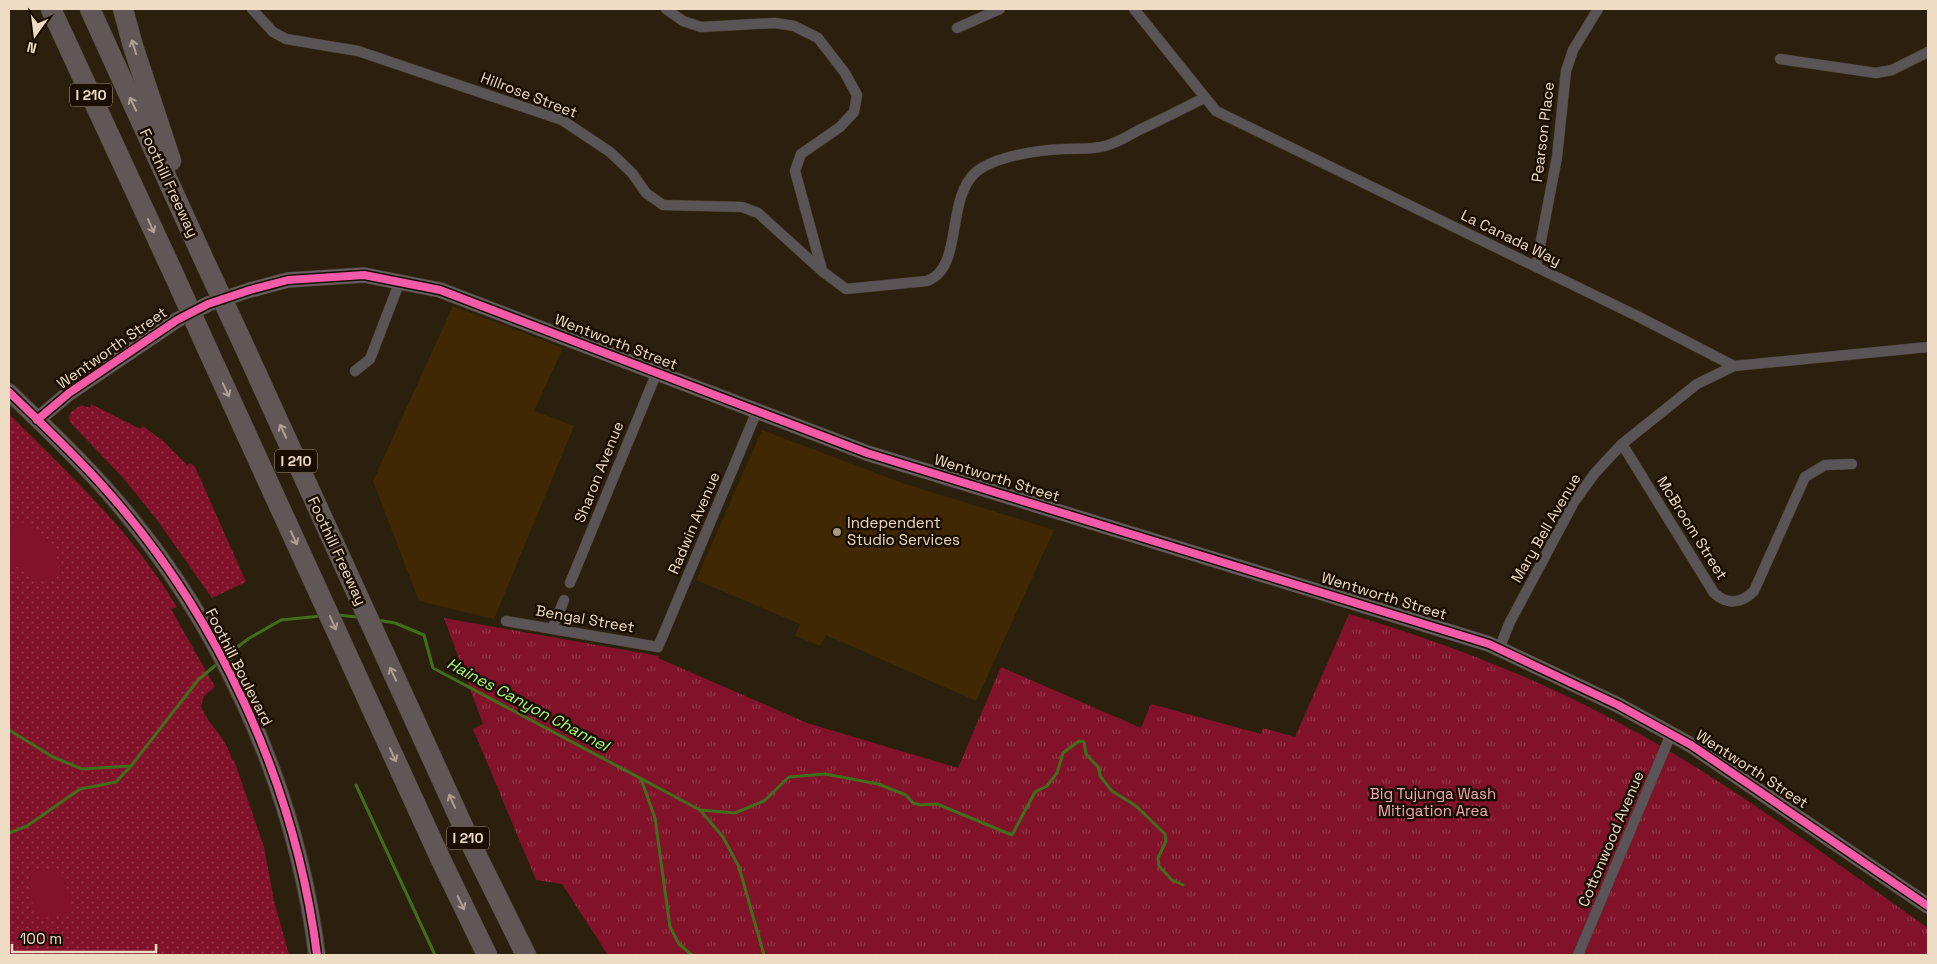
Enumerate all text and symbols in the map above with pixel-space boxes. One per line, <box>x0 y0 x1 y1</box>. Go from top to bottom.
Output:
north arrow <box>10 10 60 60</box>
text: N <box>25 38 39 57</box>
one-way arrow <box>128 40 138 56</box>
street label: Hillrose Street <box>478 67 580 122</box>
street label: Pearson Place <box>1527 81 1558 183</box>
road number: I 210 <box>70 84 112 106</box>
one-way arrow <box>128 97 138 112</box>
street label: Foothill Freeway <box>136 125 203 240</box>
street label: La Canada Way <box>1458 205 1564 270</box>
one-way arrow <box>147 218 157 233</box>
street label: Wentworth Street <box>53 302 171 393</box>
street label: Wentworth Street <box>552 309 680 374</box>
one-way arrow <box>222 382 232 397</box>
street label: Sharon Avenue <box>570 418 628 525</box>
one-way arrow <box>277 424 287 439</box>
street label: Wentworth Street <box>932 449 1062 506</box>
road number: I 210 <box>275 450 317 472</box>
street label: Radwin Avenue <box>663 469 724 577</box>
street label: Mary Bell Avenue <box>1507 470 1585 586</box>
street label: McBroom Street <box>1653 473 1732 583</box>
street label: Foothill Freeway <box>304 493 371 608</box>
place label: Independent Studio Services <box>847 513 960 549</box>
marker: Independent Studio Services <box>831 526 843 538</box>
one-way arrow <box>289 530 299 545</box>
street label: Wentworth Street <box>1319 567 1449 624</box>
street label: Bengal Street <box>534 601 636 637</box>
street label: Foothill Boulevard <box>202 605 277 729</box>
one-way arrow <box>328 615 338 630</box>
water label: Haines Canyon Channel <box>443 653 614 757</box>
one-way arrow <box>388 667 398 682</box>
street label: Wentworth Street <box>1692 725 1812 812</box>
one-way arrow <box>389 747 398 762</box>
street label: Cottonwood Avenue <box>1573 768 1648 910</box>
park label: Big Tujunga Wash Mitigation Area <box>1370 784 1496 820</box>
one-way arrow <box>446 794 456 809</box>
road number: I 210 <box>447 826 489 850</box>
one-way arrow <box>457 895 466 910</box>
scale bar <box>12 922 156 954</box>
text: 100 m <box>20 929 62 948</box>

